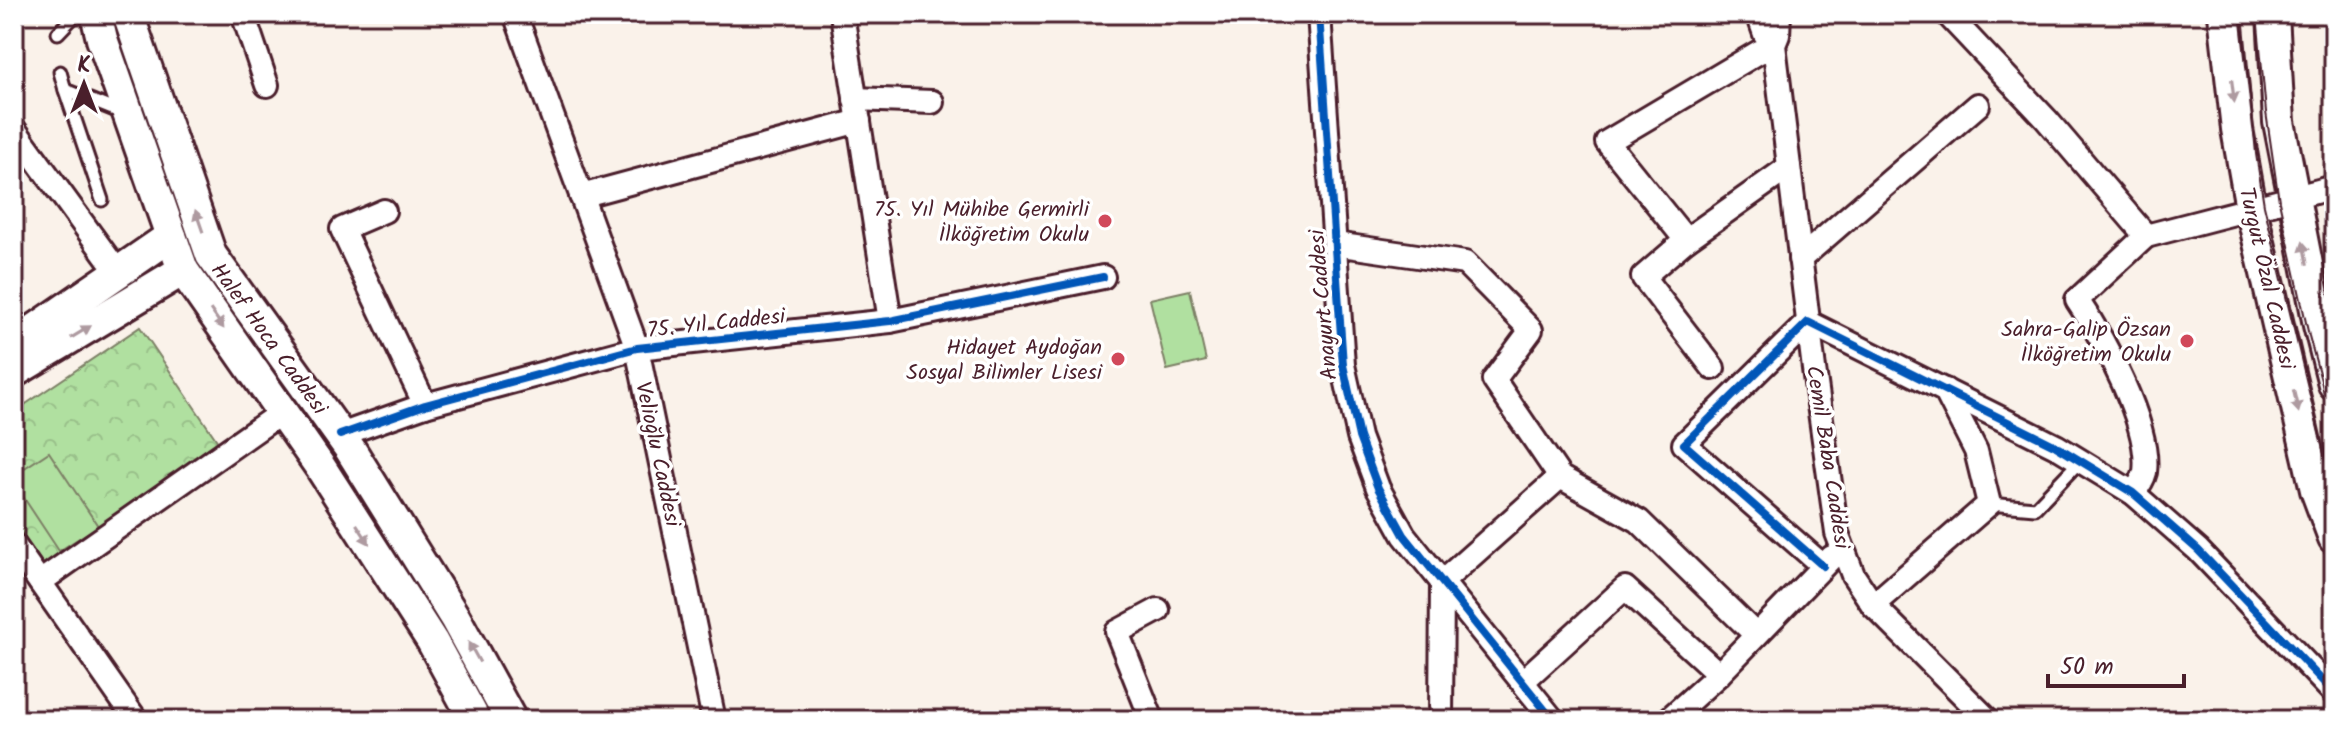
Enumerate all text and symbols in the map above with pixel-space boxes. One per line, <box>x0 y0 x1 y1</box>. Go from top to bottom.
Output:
north arrow <box>44 44 124 124</box>
text: K <box>77 49 91 84</box>
one-way arrow <box>2227 79 2240 104</box>
street label: Turgut Özal Caddesi <box>2228 184 2304 374</box>
place label: 75. Yıl Mühibe Germirli İlköğretim Okulu <box>874 193 1090 253</box>
one-way arrow <box>192 209 204 233</box>
marker: 75. Yıl Mühibe Germirli İlköğretim Okulu <box>1096 212 1114 230</box>
street label: Anayurt Caddesi <box>1300 227 1349 381</box>
one-way arrow <box>2298 240 2311 265</box>
street label: Halef Hoca Caddesi <box>201 256 336 424</box>
street label: 75. Yıl Caddesi <box>646 300 788 349</box>
one-way arrow <box>209 308 224 329</box>
place label: Sahra-Galip Özsan İlköğretim Okulu <box>2001 313 2171 373</box>
one-way arrow <box>70 325 92 339</box>
place label: Hidayet Aydoğan Sosyal Bilimler Lisesi <box>906 331 1103 391</box>
marker: Sahra-Galip Özsan İlköğretim Okulu <box>2178 332 2196 350</box>
marker: Hidayet Aydoğan Sosyal Bilimler Lisesi <box>1109 350 1127 368</box>
street label: Cemil Baba Caddesi <box>1795 363 1858 552</box>
street label: Velioğlu Caddesi <box>624 379 689 531</box>
one-way arrow <box>2290 389 2303 414</box>
one-way arrow <box>356 523 370 545</box>
scale bar <box>2048 638 2184 688</box>
one-way arrow <box>467 640 480 663</box>
text: 50 m <box>2060 648 2114 687</box>

